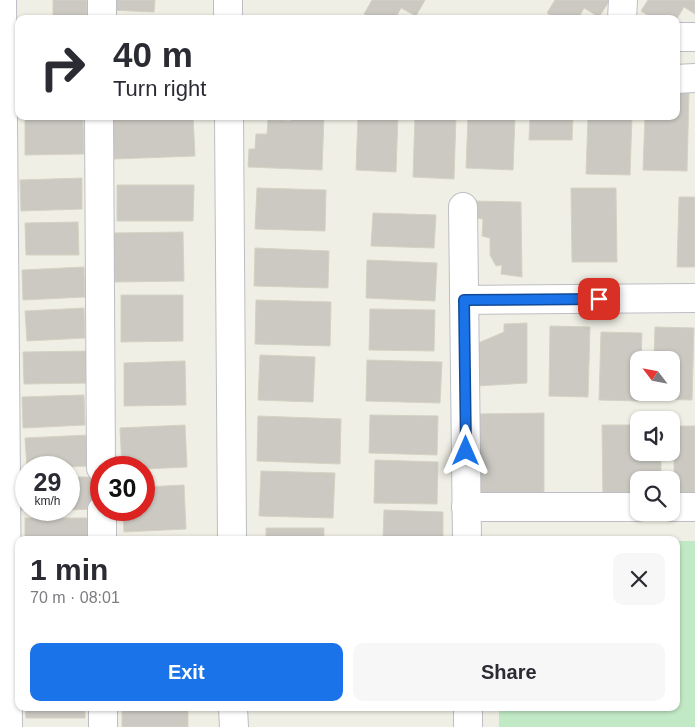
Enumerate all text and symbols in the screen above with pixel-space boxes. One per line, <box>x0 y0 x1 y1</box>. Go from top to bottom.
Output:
icon: right <box>30 35 95 100</box>
text: 40 m <box>113 35 193 74</box>
text: Turn right <box>113 76 206 101</box>
pin <box>578 278 620 320</box>
icon: arrive <box>585 285 613 313</box>
north arrow <box>630 351 680 401</box>
map controls <box>630 351 680 521</box>
button: sound <box>630 411 680 461</box>
position arrow <box>439 424 491 476</box>
speed limit sign: 30 <box>90 456 155 521</box>
text: 29 <box>34 468 61 496</box>
button: search <box>630 471 680 521</box>
text: km/h <box>34 494 61 508</box>
text: 1 min <box>30 553 108 586</box>
button: close <box>613 553 665 605</box>
text: 70 m · 08:01 <box>30 589 120 606</box>
button: Exit <box>30 643 343 701</box>
button: Share <box>353 643 665 701</box>

